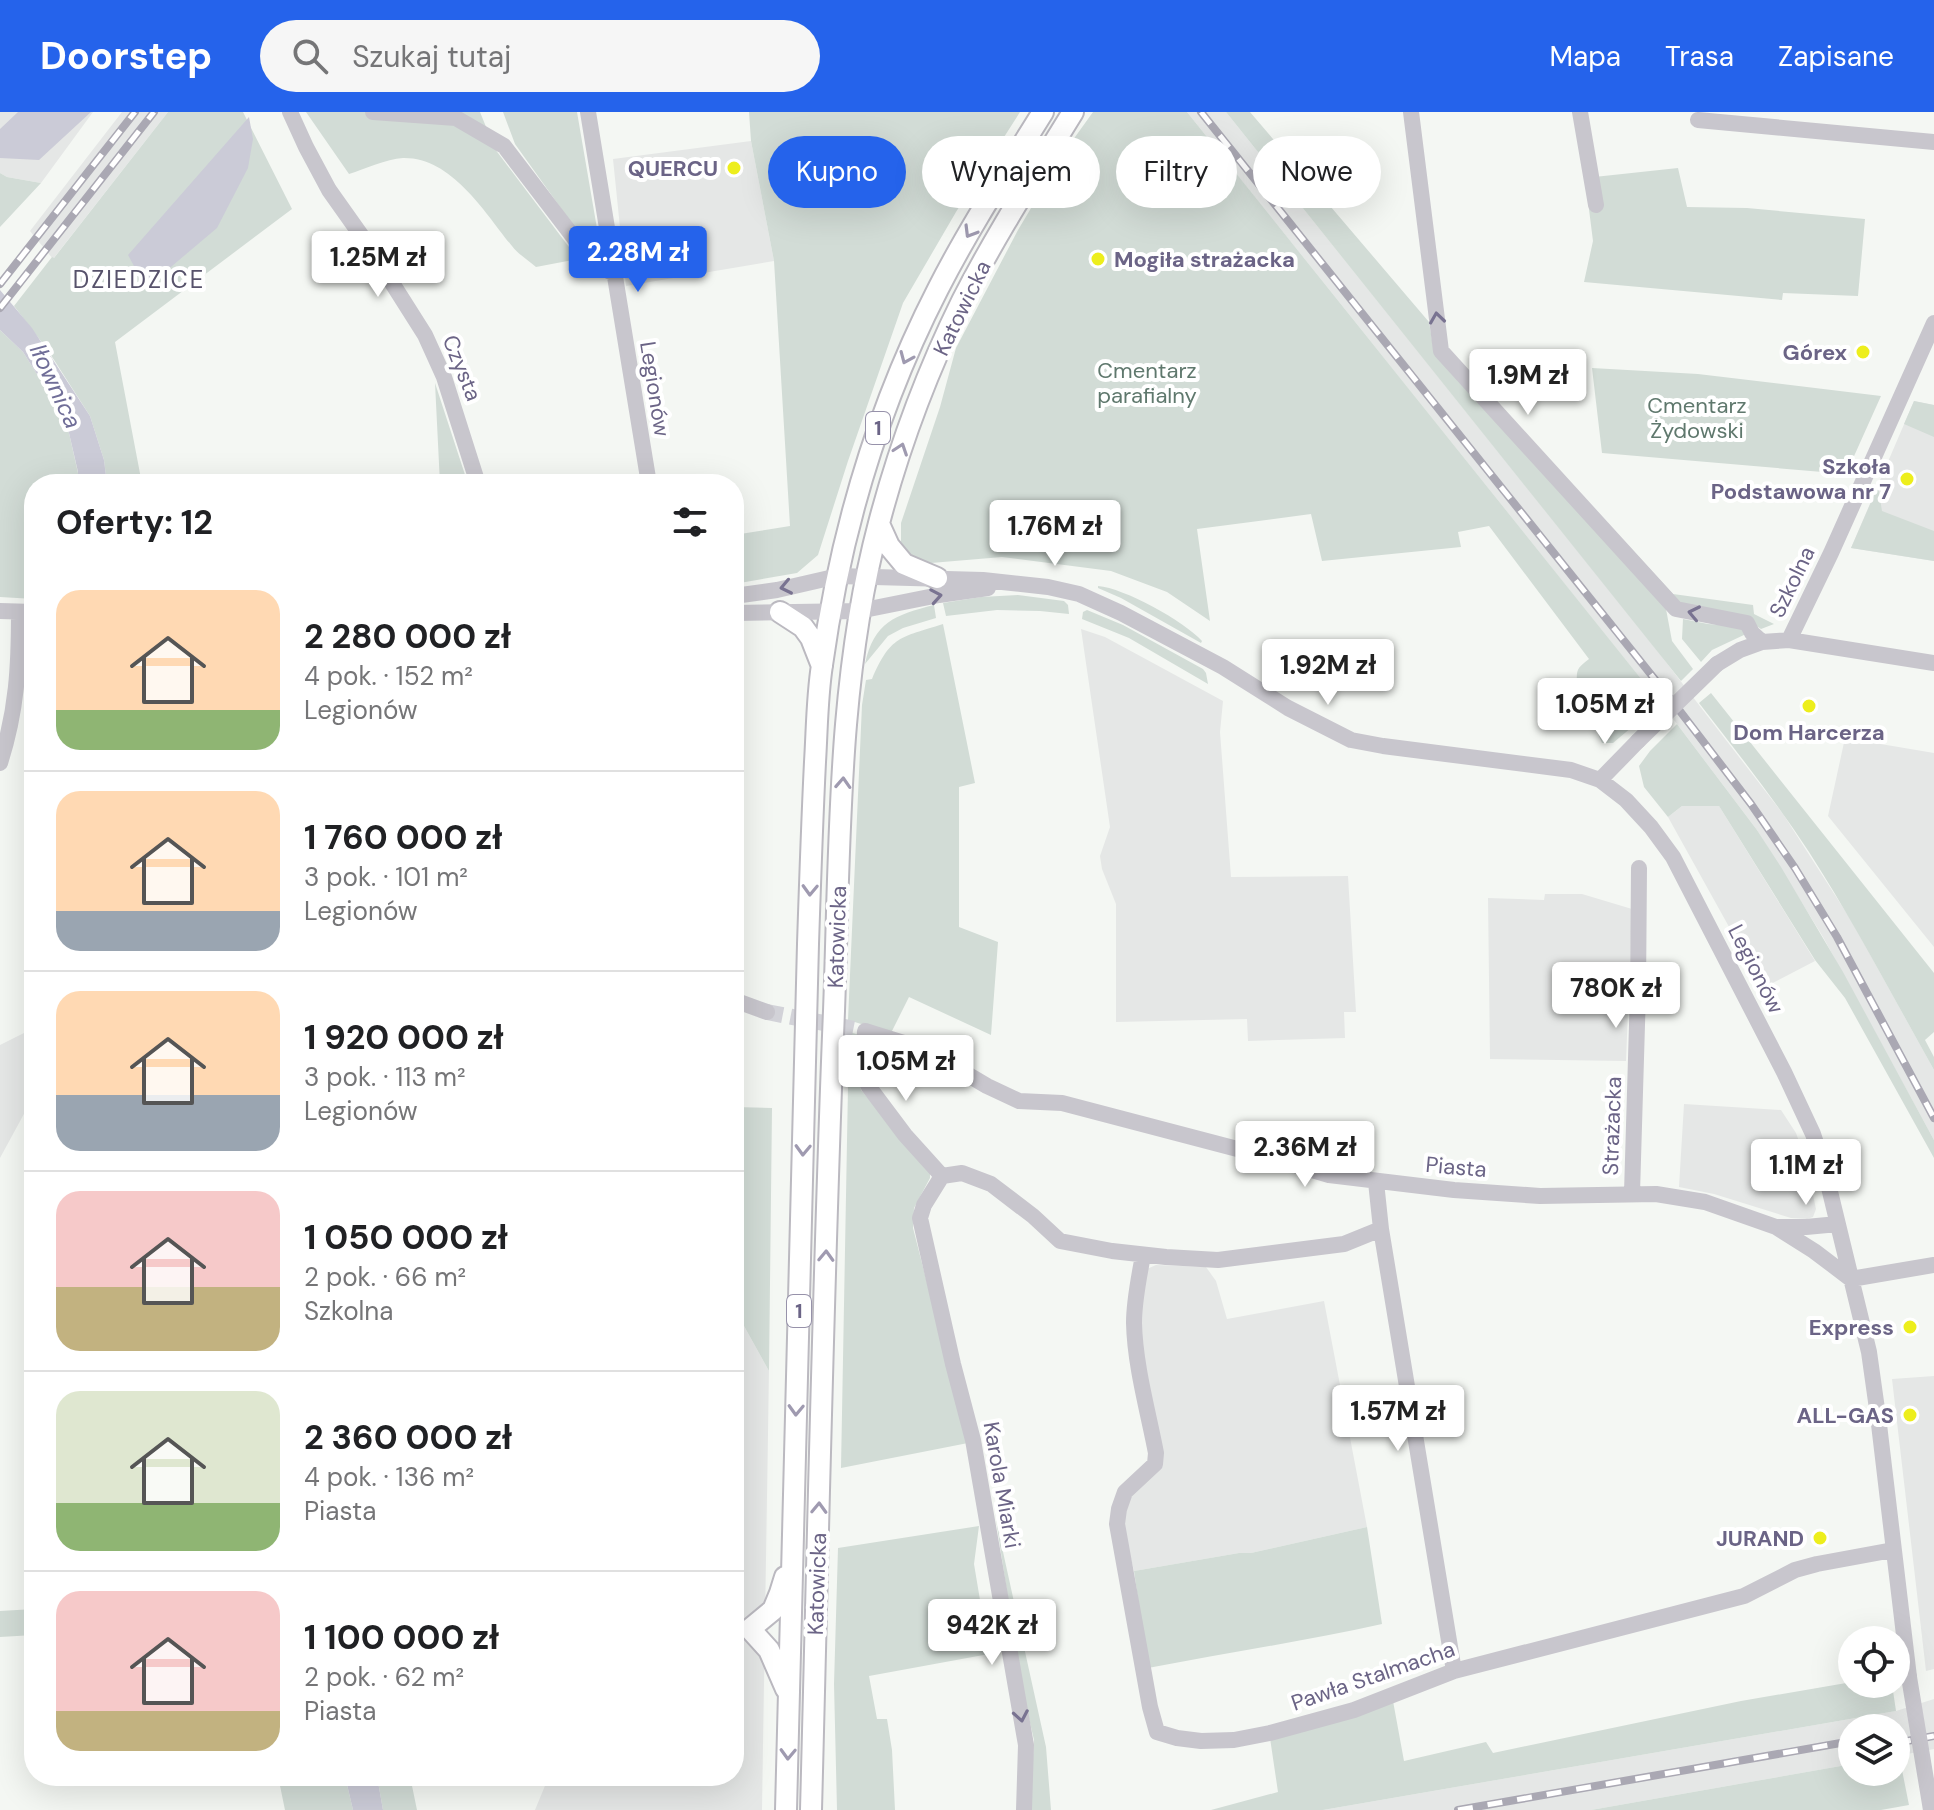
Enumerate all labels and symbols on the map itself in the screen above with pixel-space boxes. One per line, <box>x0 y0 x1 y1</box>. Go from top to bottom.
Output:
place label: QUERCU <box>628 154 718 183</box>
marker: QUERCU <box>725 159 743 177</box>
one-way arrow <box>965 223 980 238</box>
pin: 2.28M zł <box>555 226 721 294</box>
pin: 1.25M zł <box>295 231 461 299</box>
place label: Mogiła strażacka <box>1114 245 1295 274</box>
marker: Mogiła strażacka <box>1089 250 1107 268</box>
street label: Katowicka <box>926 256 998 360</box>
district label: DZIEDZICE <box>73 264 205 295</box>
one-way arrow <box>1429 312 1446 325</box>
street label: Czysta <box>436 331 488 405</box>
place label: Górex <box>1783 338 1847 367</box>
water label: Iłownica <box>23 339 89 433</box>
street label: Legionów <box>633 339 677 439</box>
marker: Górex <box>1854 343 1872 361</box>
pin: 1.9M zł <box>1454 349 1602 417</box>
one-way arrow <box>899 350 915 364</box>
park label: Cmentarz parafialny <box>1097 356 1197 410</box>
park label: Cmentarz Żydowski <box>1647 391 1747 445</box>
road number: 1 <box>866 412 890 444</box>
one-way arrow <box>892 443 908 457</box>
place label: Szkoła Podstawowa nr 7 <box>1711 452 1891 506</box>
marker: Szkoła Podstawowa nr 7 <box>1898 470 1916 488</box>
pin: 1.76M zł <box>972 500 1138 568</box>
street label: Szkolna <box>1762 542 1822 622</box>
one-way arrow <box>780 578 794 595</box>
one-way arrow <box>929 588 943 605</box>
one-way arrow <box>1688 605 1701 622</box>
pin: 1.92M zł <box>1245 639 1411 707</box>
pin: 1.05M zł <box>1522 678 1688 746</box>
marker: Dom Harcerza <box>1800 697 1818 715</box>
place label: Dom Harcerza <box>1733 718 1885 747</box>
one-way arrow <box>834 776 851 789</box>
one-way arrow <box>802 884 819 897</box>
street label: Katowicka <box>821 885 853 989</box>
street label: Legionów <box>1721 920 1791 1019</box>
pin: 780K zł <box>1542 962 1690 1030</box>
pin: 1.05M zł <box>823 1035 989 1103</box>
street label: Strażacka <box>1596 1076 1628 1176</box>
pin: 2.36M zł <box>1222 1121 1388 1189</box>
pin: 1.1M zł <box>1732 1139 1880 1207</box>
one-way arrow <box>794 1144 812 1157</box>
street label: Piasta <box>1424 1150 1488 1184</box>
one-way arrow <box>818 1249 835 1262</box>
road number: 1 <box>787 1295 811 1327</box>
place label: Express <box>1809 1313 1894 1342</box>
marker: Express <box>1901 1318 1919 1336</box>
pin: 1.57M zł <box>1315 1385 1481 1453</box>
place label: ALL-GAS <box>1797 1401 1894 1430</box>
one-way arrow <box>787 1404 805 1417</box>
marker: ALL-GAS <box>1901 1406 1919 1424</box>
street label: Karola Miarki <box>977 1419 1027 1551</box>
one-way arrow <box>810 1501 827 1514</box>
place label: JURAND <box>1716 1524 1804 1553</box>
marker: JURAND <box>1811 1529 1829 1547</box>
street label: Katowicka <box>801 1532 833 1636</box>
pin: 942K zł <box>918 1599 1066 1667</box>
street label: Pawła Stalmacha <box>1287 1634 1459 1718</box>
one-way arrow <box>1011 1709 1028 1723</box>
one-way arrow <box>779 1748 796 1761</box>

